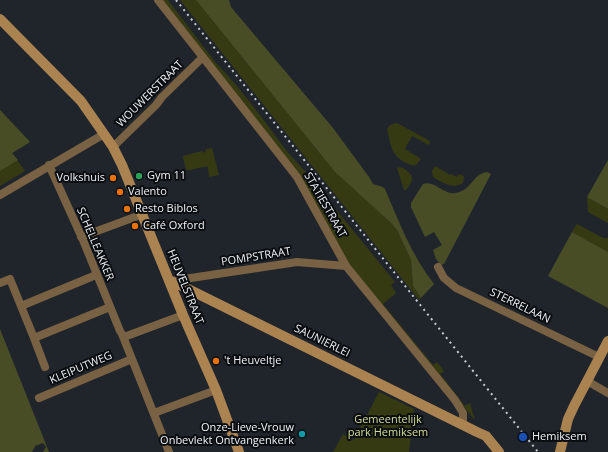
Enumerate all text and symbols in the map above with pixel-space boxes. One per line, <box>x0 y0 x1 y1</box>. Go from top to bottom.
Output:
street label: WOUWERSTRAAT <box>114 58 186 130</box>
place label: Gym 11 <box>147 169 186 183</box>
street label: STATIESTRAAT <box>301 170 349 240</box>
place label: Volkshuis <box>57 171 105 185</box>
marker: Gym 11 <box>134 171 144 181</box>
marker: Volkshuis <box>108 173 118 183</box>
place label: Valento <box>128 185 167 199</box>
marker: Valento <box>115 187 125 197</box>
place label: Resto Biblos <box>135 202 198 216</box>
marker: Resto Biblos <box>122 204 132 214</box>
street label: SCHELLEAKKER <box>74 205 116 283</box>
place label: Café Oxford <box>143 219 205 233</box>
marker: Café Oxford <box>130 221 140 231</box>
street label: POMPSTRAAT <box>220 245 292 269</box>
street label: HEUVELSTRAAT <box>164 248 206 326</box>
street label: STERRELAAN <box>488 286 552 326</box>
street label: SAUNIERLEI <box>292 322 352 360</box>
street label: KLEIPUTWEG <box>48 349 114 387</box>
place label: 't Heuveltje <box>224 354 282 368</box>
marker: 't Heuveltje <box>211 356 221 366</box>
park label: Gemeentelijk park Hemiksem <box>348 413 428 439</box>
place label: Onze-Lieve-Vrouw Onbevlekt Ontvangenkerk <box>160 421 294 447</box>
marker: Onze-Lieve-Vrouw Onbevlekt Ontvangenkerk <box>297 429 307 439</box>
place label: Hemiksem <box>532 430 587 444</box>
marker: Hemiksem <box>517 431 529 443</box>

